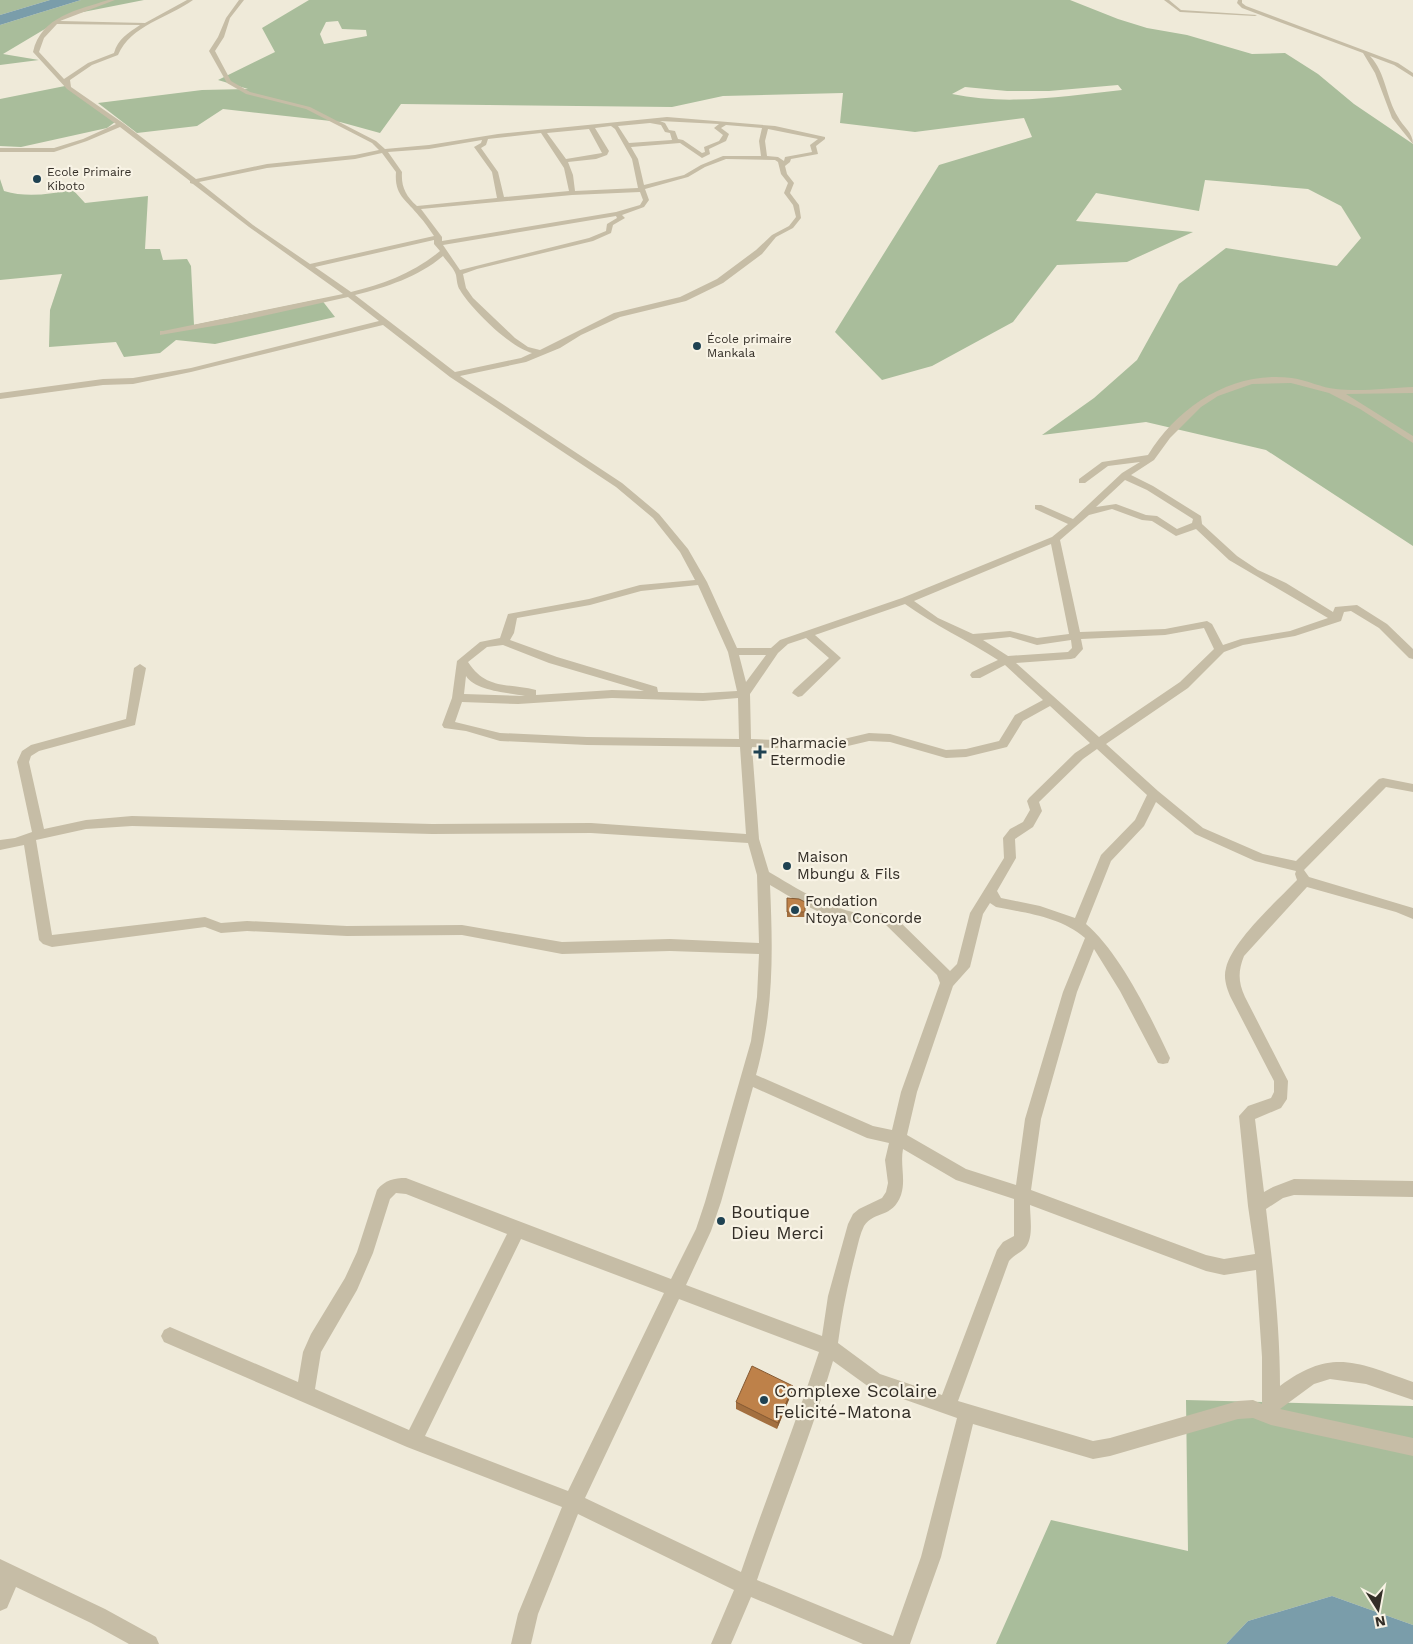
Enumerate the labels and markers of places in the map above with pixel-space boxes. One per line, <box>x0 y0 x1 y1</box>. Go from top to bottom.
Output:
place label: Ecole Primaire Kiboto <box>47 165 132 193</box>
marker: Ecole Primaire Kiboto <box>31 173 43 185</box>
place label: École primaire Mankala <box>707 332 792 360</box>
marker: École primaire Mankala <box>691 340 703 352</box>
place label: Pharmacie Etermodie <box>770 734 847 769</box>
marker: Pharmacie Etermodie <box>754 746 766 758</box>
place label: Maison Mbungu & Fils <box>797 848 900 883</box>
marker: Maison Mbungu & Fils <box>781 860 793 872</box>
place label: Fondation Ntoya Concorde <box>805 892 922 927</box>
marker: Fondation Ntoya Concorde <box>789 904 801 916</box>
place label: Boutique Dieu Merci <box>731 1201 824 1243</box>
marker: Boutique Dieu Merci <box>715 1215 727 1227</box>
place label: Complexe Scolaire Felicité-Matona <box>774 1380 937 1422</box>
marker: Complexe Scolaire Felicité-Matona <box>758 1394 770 1406</box>

